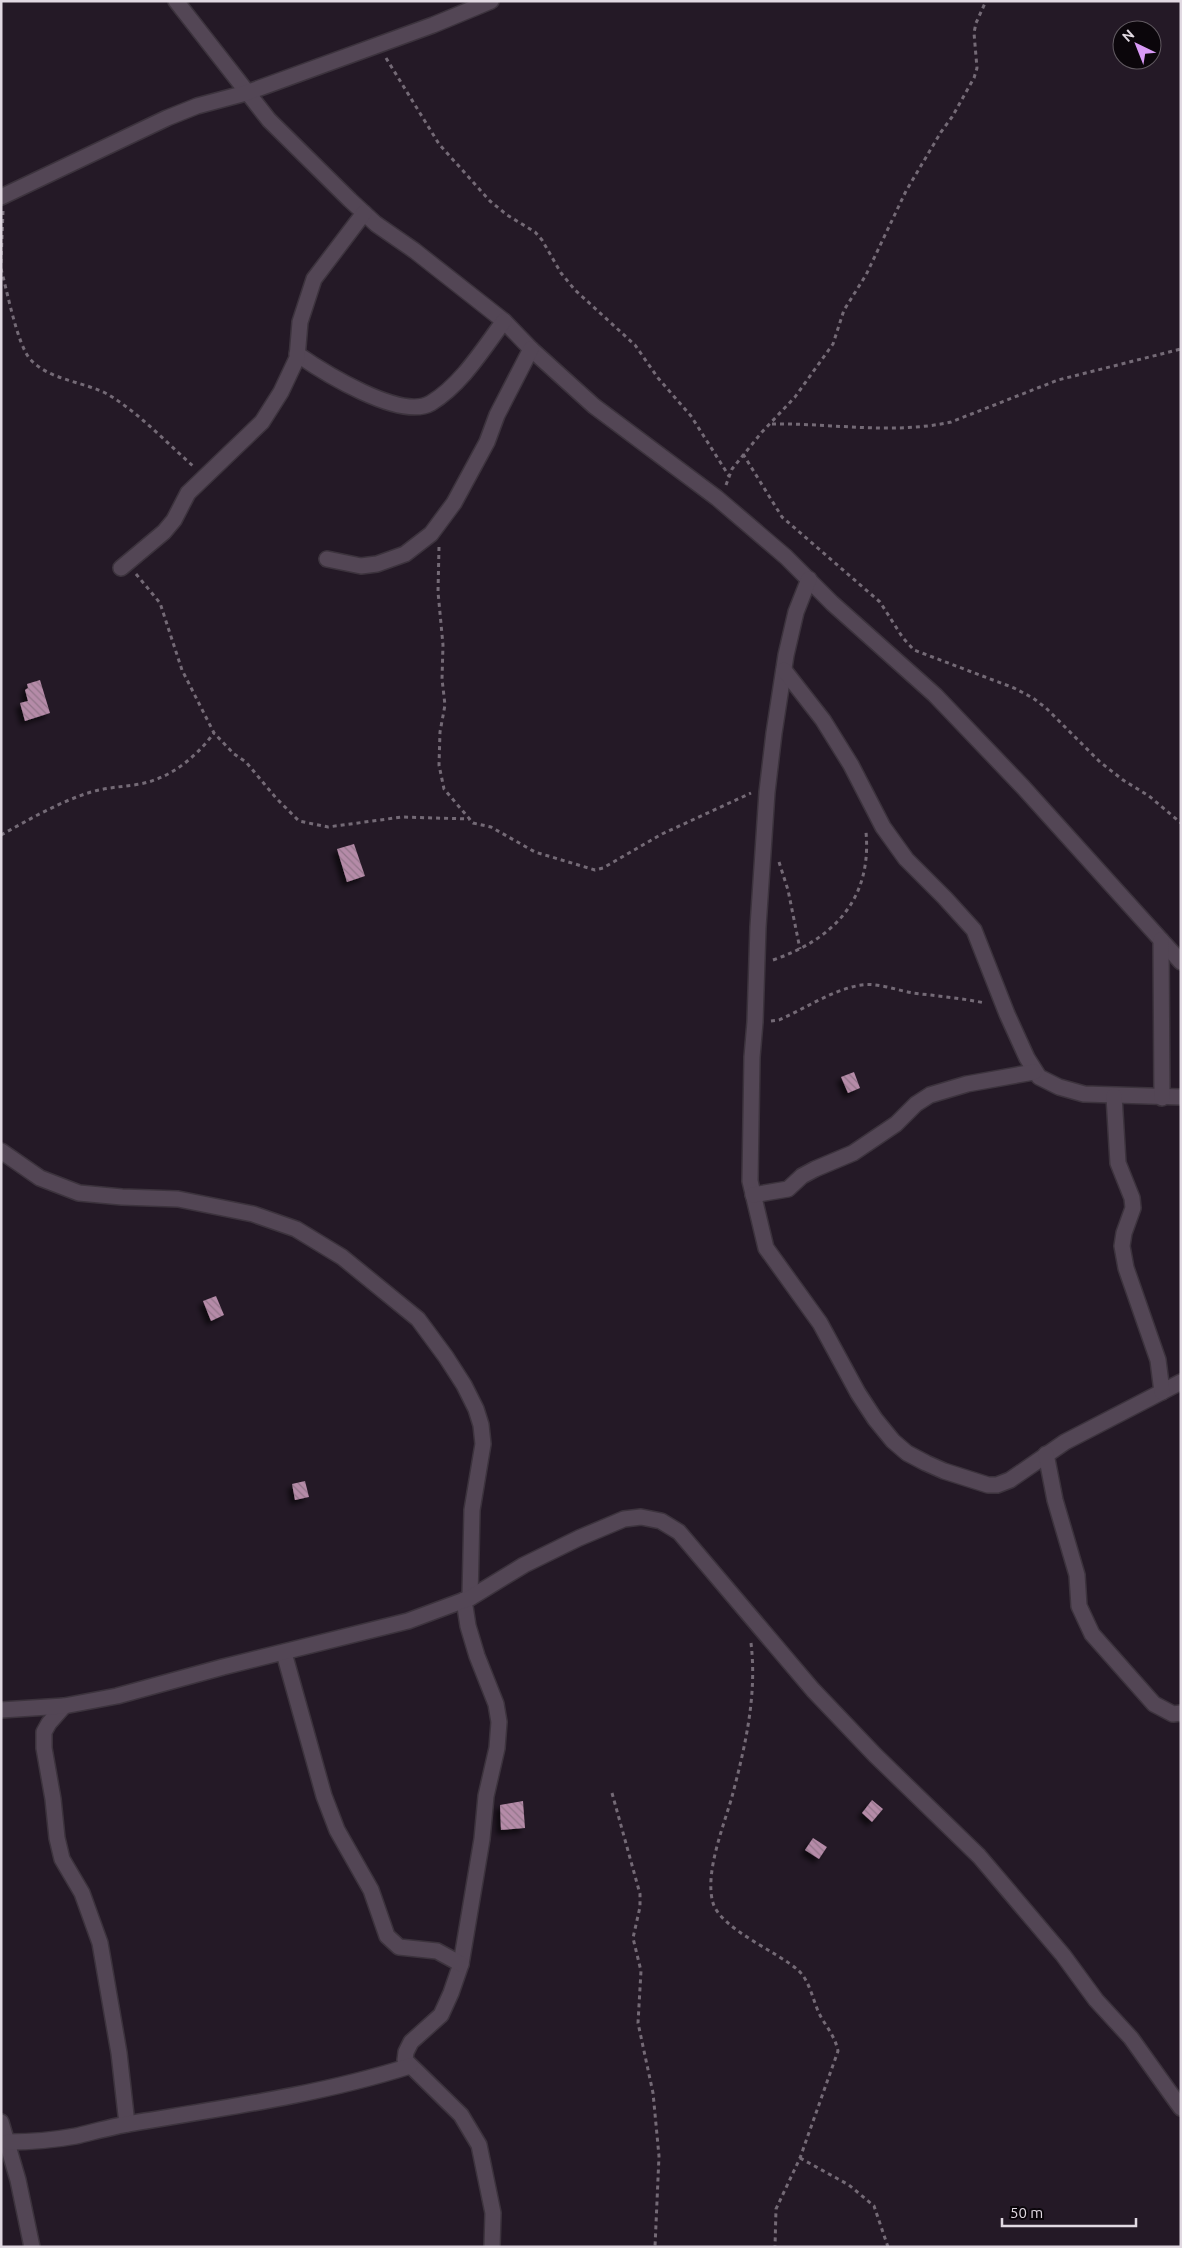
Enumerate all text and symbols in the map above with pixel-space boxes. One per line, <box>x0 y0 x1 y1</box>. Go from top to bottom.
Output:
north arrow <box>1112 20 1162 70</box>
text: N <box>1119 26 1137 45</box>
scale bar <box>1002 2196 1136 2228</box>
text: 50 m <box>1010 2204 1043 2221</box>

